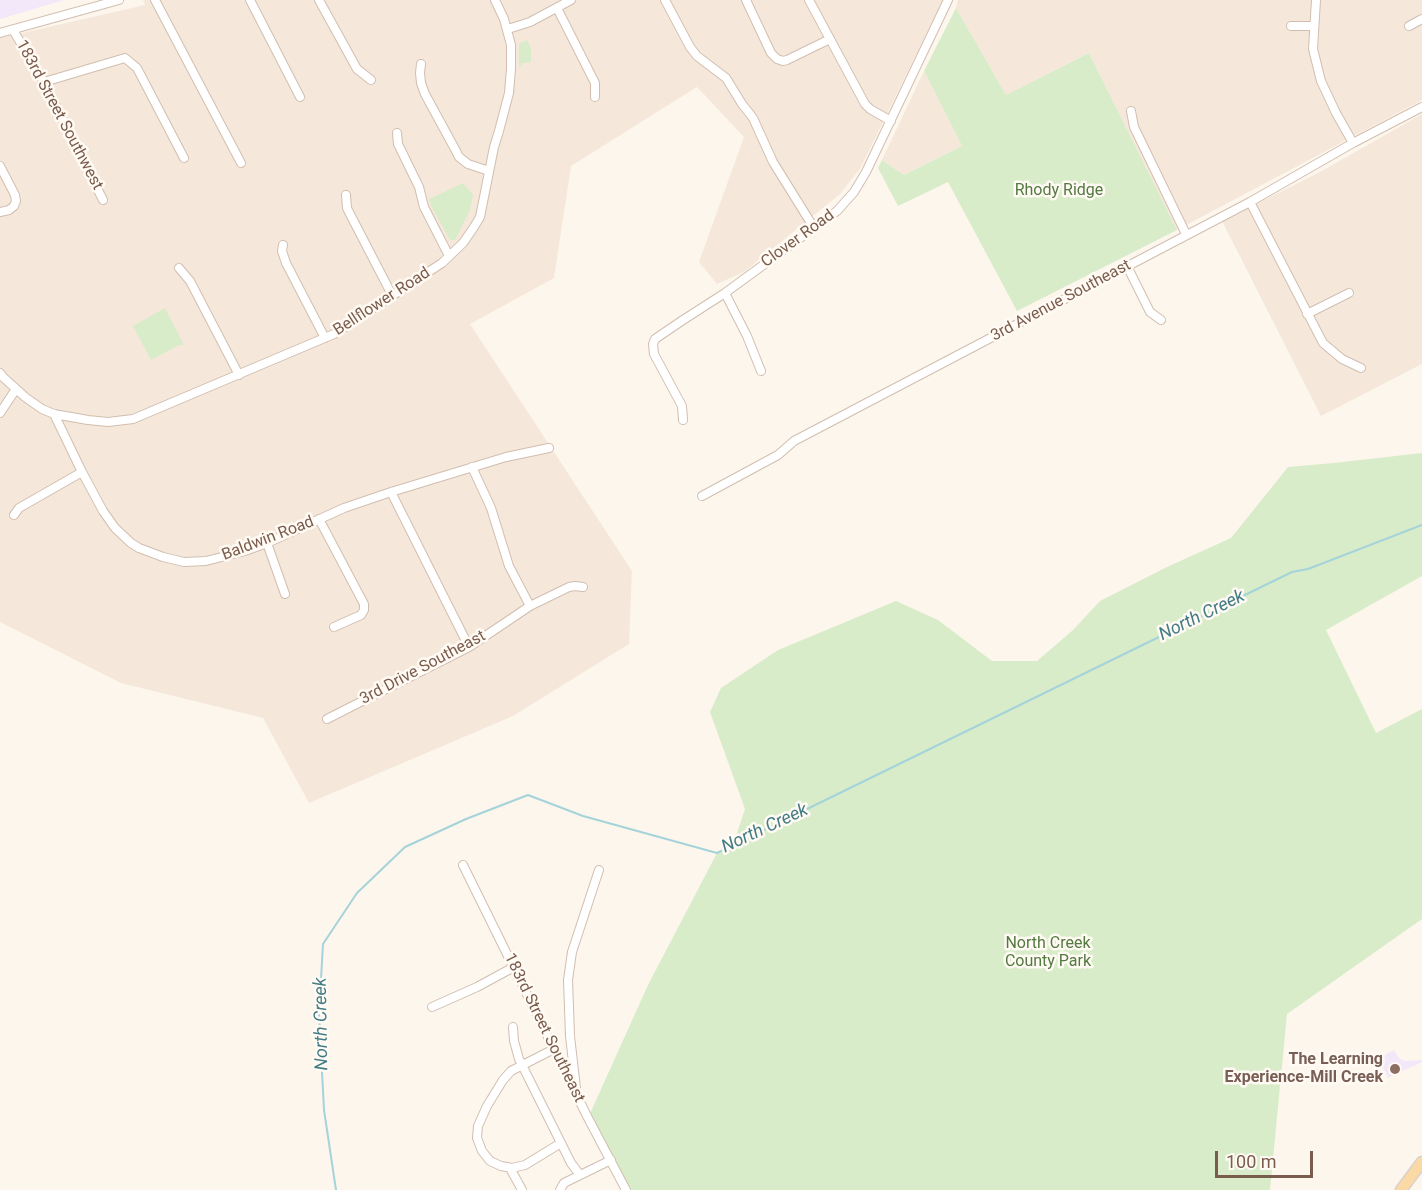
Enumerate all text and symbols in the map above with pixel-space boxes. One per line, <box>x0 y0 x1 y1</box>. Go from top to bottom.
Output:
street label: 183rd Street Southwest <box>11 37 107 193</box>
park label: Rhody Ridge <box>1015 181 1103 201</box>
street label: Clover Road <box>758 206 838 272</box>
street label: 3rd Avenue Southeast <box>988 256 1134 346</box>
street label: Bellflower Road <box>330 264 434 340</box>
street label: Baldwin Road <box>219 513 317 565</box>
water label: North Creek <box>1155 586 1249 646</box>
street label: 3rd Drive Southeast <box>357 627 489 709</box>
water label: North Creek <box>718 800 812 858</box>
park label: North Creek County Park <box>1005 934 1091 972</box>
street label: 183rd Street Southeast <box>500 950 588 1106</box>
water label: North Creek <box>310 977 334 1071</box>
place label: The Learning Experience-Mill Creek <box>1225 1050 1383 1088</box>
marker: The Learning Experience-Mill Creek <box>1388 1062 1402 1076</box>
scale bar <box>1218 1139 1316 1177</box>
text: 100 m <box>1226 1151 1277 1172</box>

